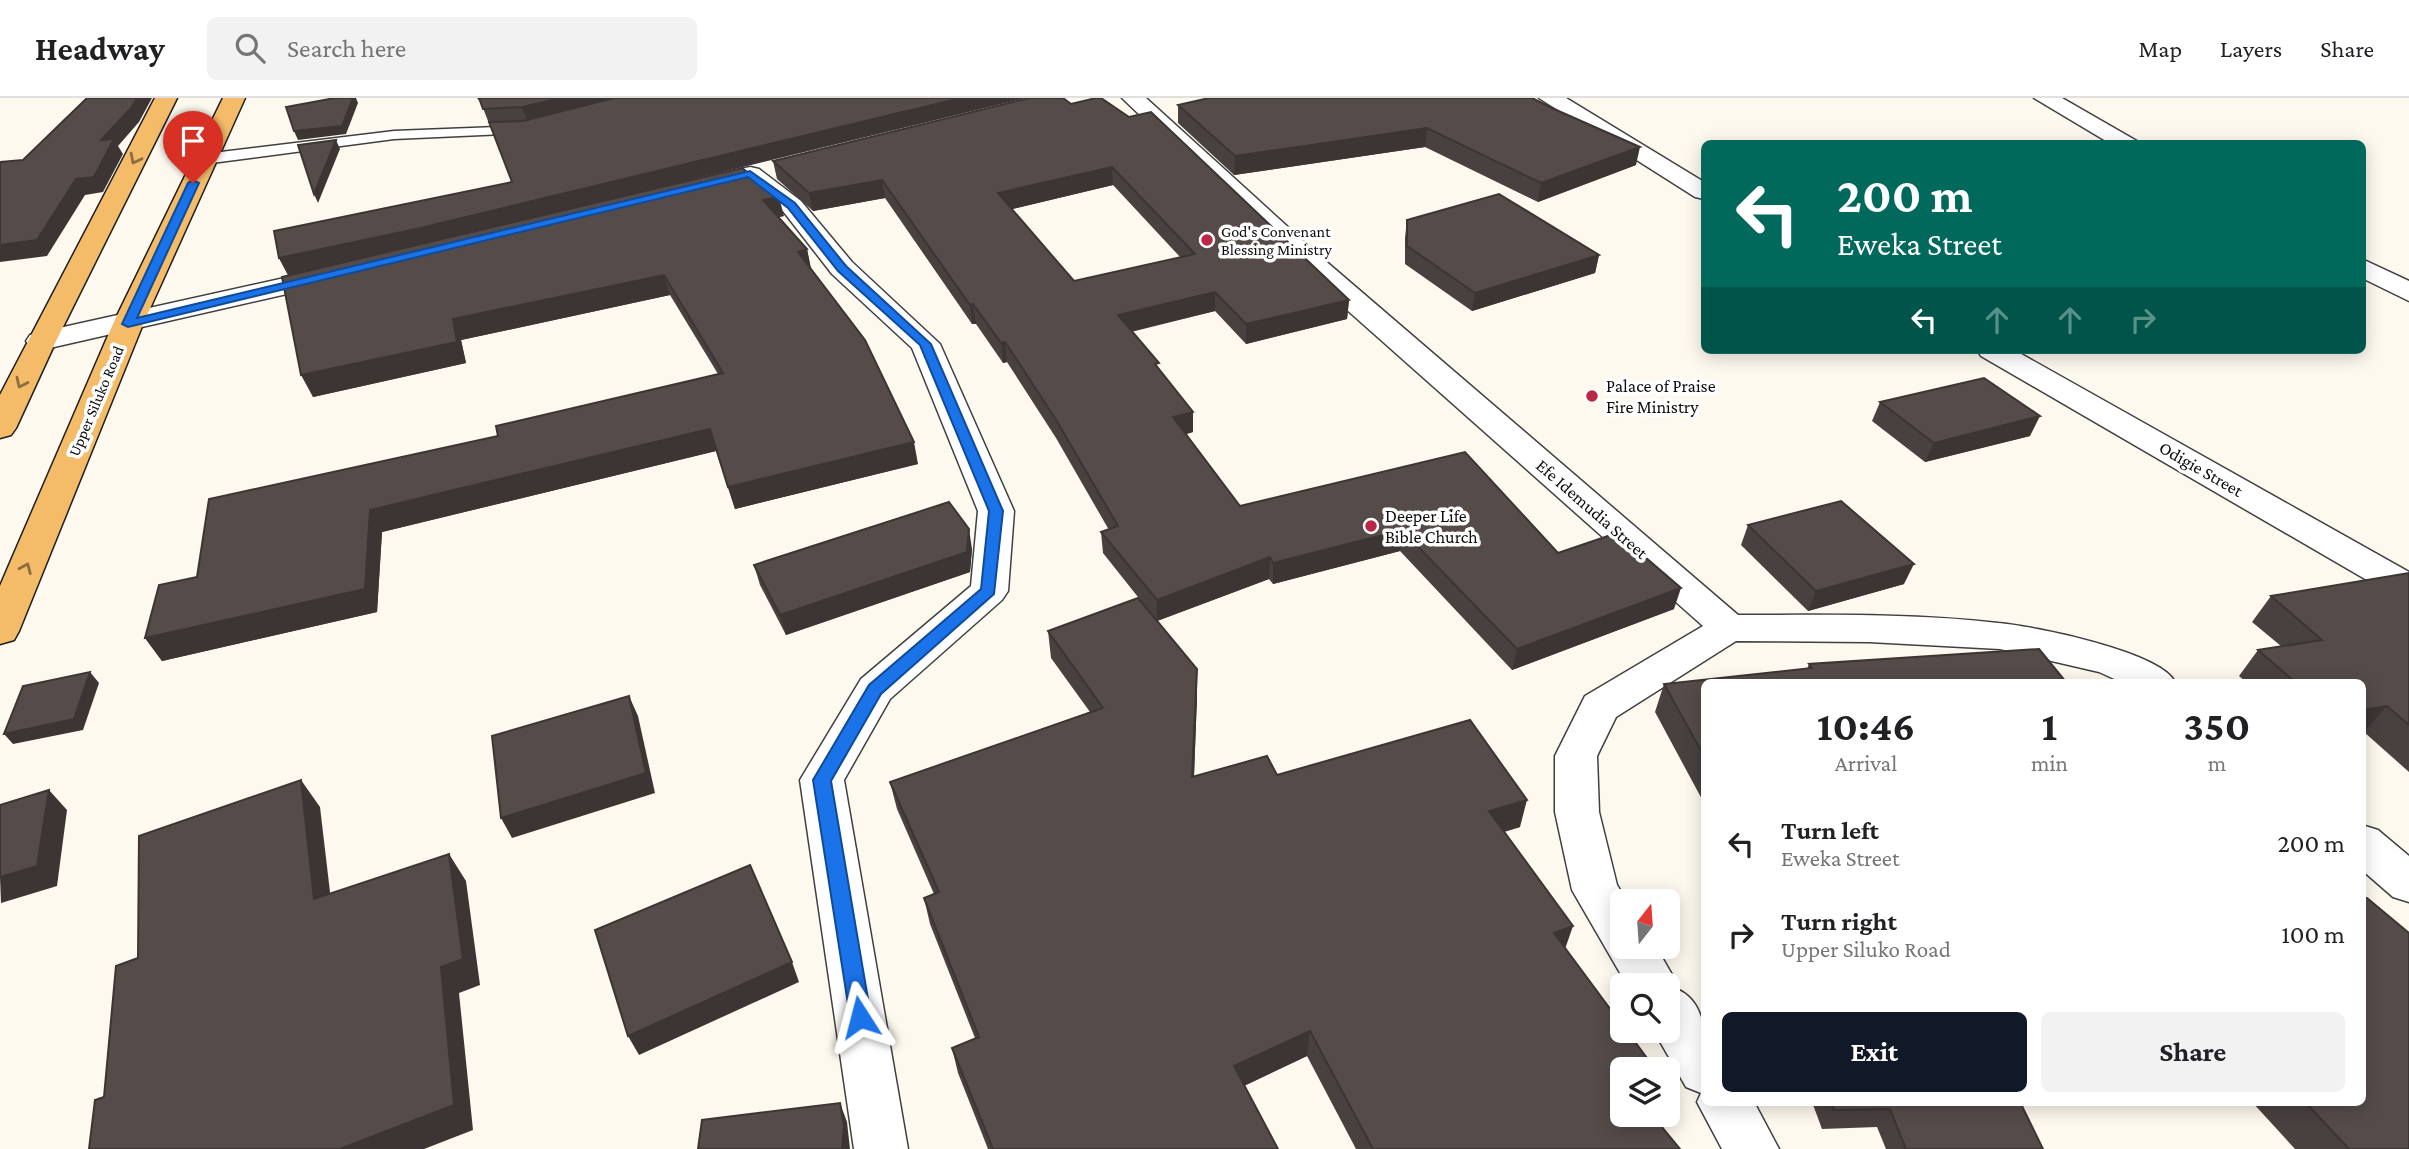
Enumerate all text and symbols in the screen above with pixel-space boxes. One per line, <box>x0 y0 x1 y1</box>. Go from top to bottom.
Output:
search box <box>207 17 697 80</box>
icon: search <box>231 29 269 67</box>
text: Headway <box>35 30 165 67</box>
text: Search here <box>287 34 406 63</box>
text: Map <box>2138 35 2182 62</box>
text: Layers <box>2220 35 2282 62</box>
text: Share <box>2320 35 2374 62</box>
pin <box>163 111 223 183</box>
icon: arrive <box>174 122 212 160</box>
one-way arrow <box>129 152 143 164</box>
icon: left <box>1722 168 1813 259</box>
text: 200 m <box>1837 168 1972 223</box>
place label: God's Convenant Blessing Ministry <box>1221 223 1333 259</box>
text: Eweka Street <box>1837 226 2002 262</box>
marker: God's Convenant Blessing Ministry <box>1199 232 1215 248</box>
icon: left <box>1905 301 1943 339</box>
icon: ahead <box>1978 301 2016 339</box>
icon: ahead <box>2051 301 2089 339</box>
icon: right <box>2124 301 2162 339</box>
street label: Upper Siluko Road <box>65 343 128 459</box>
one-way arrow <box>15 376 29 389</box>
place label: Palace of Praise Fire Ministry <box>1606 376 1716 417</box>
marker: Palace of Praise Fire Ministry <box>1584 388 1600 404</box>
street label: Odigie Street <box>2156 437 2247 501</box>
street label: Efe Idemudia Street <box>1532 455 1653 564</box>
place label: Deeper Life Bible Church <box>1385 506 1478 547</box>
marker: Deeper Life Bible Church <box>1363 518 1379 534</box>
one-way arrow <box>18 562 32 574</box>
text: 10:46 <box>1817 702 1915 749</box>
text: 1 <box>2042 702 2057 749</box>
text: 350 <box>2184 702 2250 749</box>
text: Arrival <box>1835 750 1897 776</box>
text: min <box>2031 750 2068 776</box>
text: m <box>2208 750 2226 776</box>
text: Turn left <box>1781 816 1879 845</box>
icon: left <box>1722 825 1760 863</box>
text: 200 m <box>2277 829 2345 858</box>
text: Eweka Street <box>1781 845 1900 871</box>
north arrow <box>1610 889 1680 959</box>
map controls <box>1610 889 1680 1127</box>
text: Turn right <box>1781 907 1897 936</box>
icon: right <box>1722 916 1760 954</box>
text: 100 m <box>2281 920 2345 949</box>
text: Upper Siluko Road <box>1781 936 1951 962</box>
button: search <box>1610 973 1680 1043</box>
position arrow <box>823 980 897 1054</box>
button: Exit <box>1722 1012 2027 1092</box>
button: Share <box>2041 1012 2345 1092</box>
button: layers <box>1610 1057 1680 1127</box>

